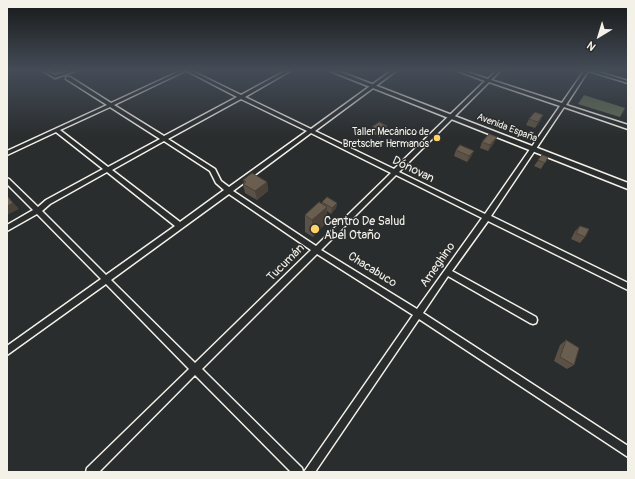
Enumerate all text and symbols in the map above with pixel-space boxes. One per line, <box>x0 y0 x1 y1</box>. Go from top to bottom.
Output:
north arrow <box>579 16 619 56</box>
text: N <box>584 38 598 53</box>
street label: Avenida España <box>475 111 539 145</box>
place label: Taller Mecánico de Bretscher Hermanos <box>343 126 429 150</box>
marker: Taller Mecánico de Bretscher Hermanos <box>432 133 442 143</box>
street label: Dónovan <box>390 154 436 186</box>
place label: Centro De Salud Abel Otaño <box>324 215 405 243</box>
marker: Centro De Salud Abel Otaño <box>309 223 321 235</box>
street label: Ameghino <box>417 240 459 290</box>
street label: Tucumán <box>264 241 308 285</box>
street label: Chacabuco <box>345 249 399 291</box>

